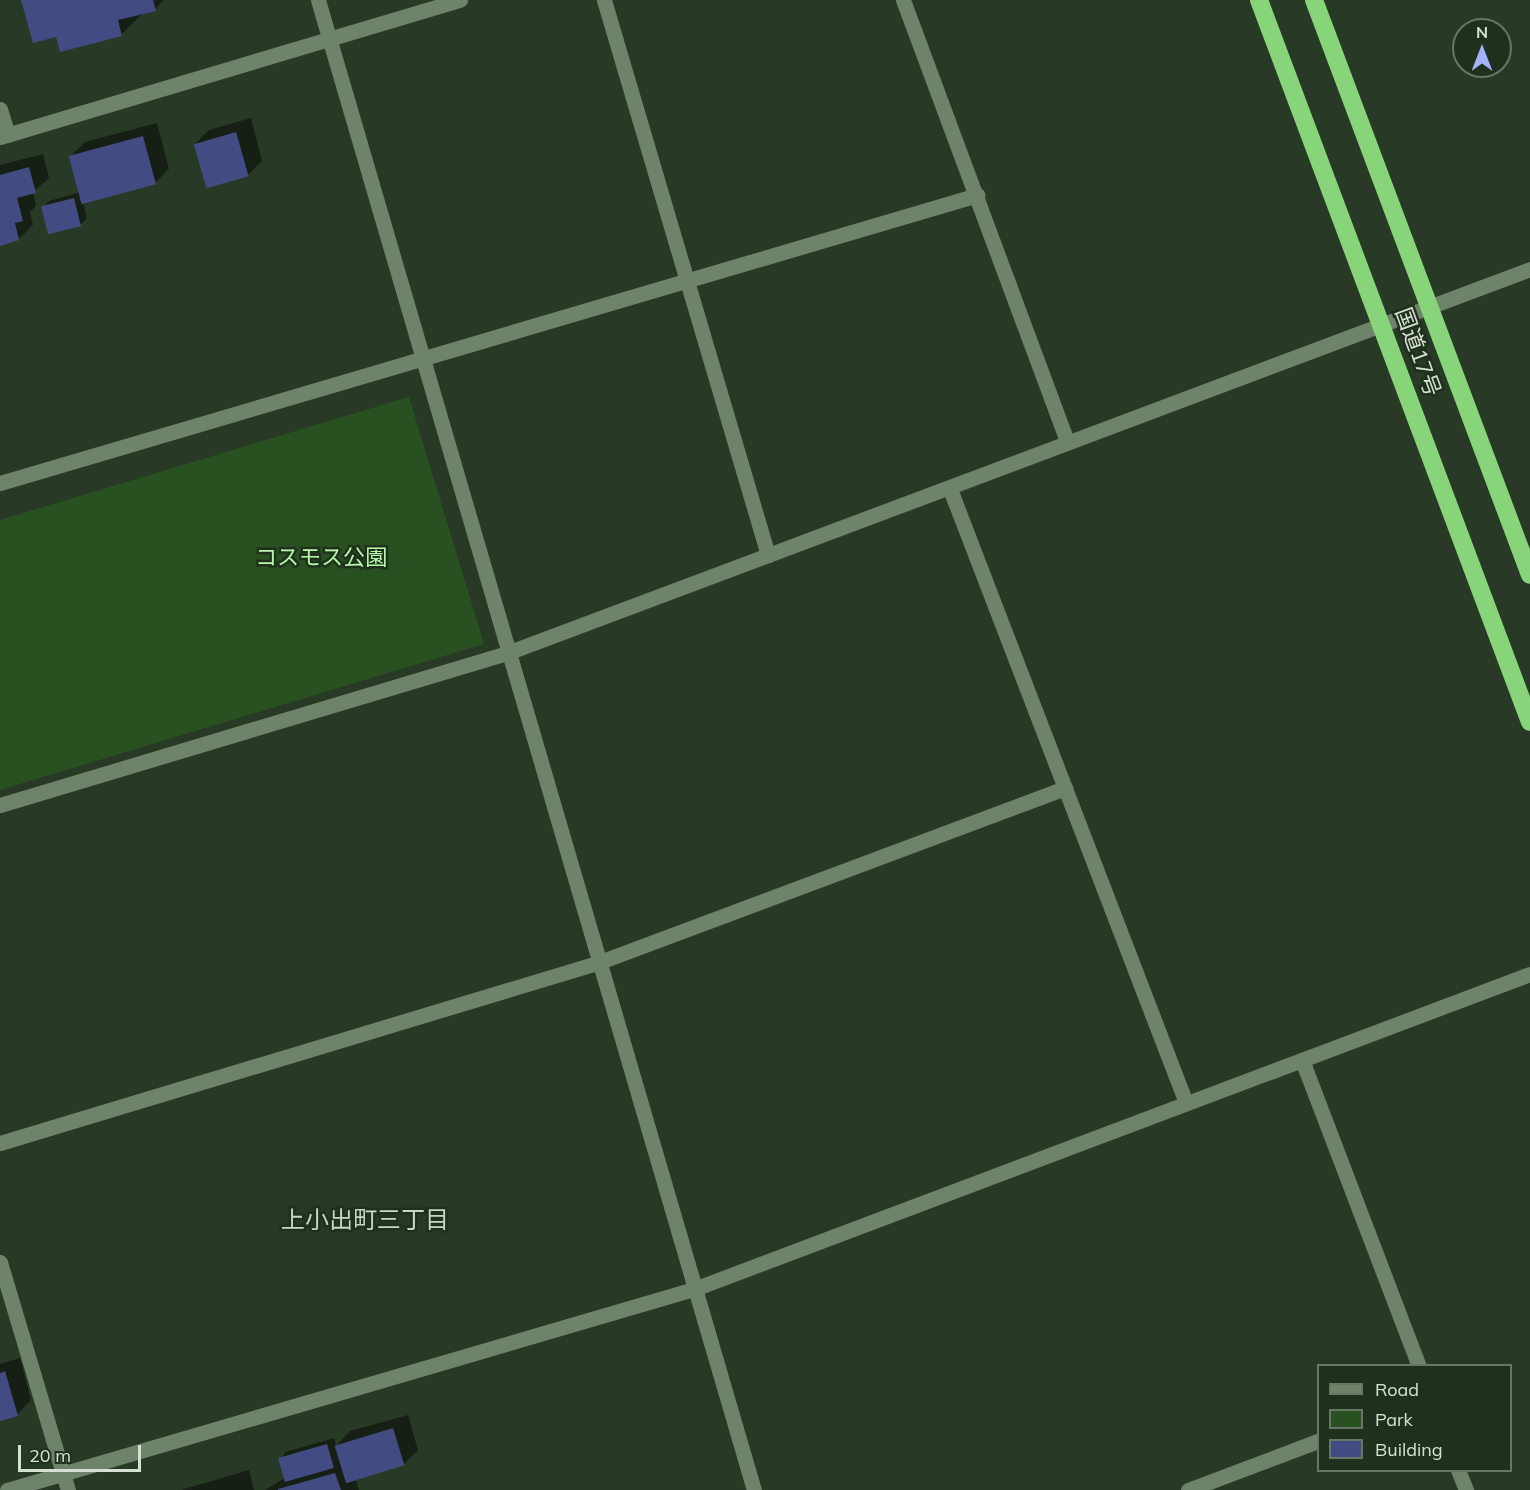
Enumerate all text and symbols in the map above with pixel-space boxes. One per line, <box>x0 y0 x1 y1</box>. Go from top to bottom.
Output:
north arrow <box>1452 18 1512 78</box>
text: N <box>1476 22 1488 42</box>
street label: 国道17号 <box>1390 304 1446 400</box>
park label: コスモス公園 <box>255 545 387 571</box>
district label: 上小出町三丁目 <box>281 1206 449 1234</box>
legend <box>1317 1364 1512 1472</box>
text: Road <box>1375 1378 1419 1401</box>
text: Park <box>1375 1408 1413 1431</box>
scale bar <box>21 1433 144 1471</box>
text: Building <box>1375 1438 1443 1461</box>
text: 20 m <box>29 1444 71 1467</box>

